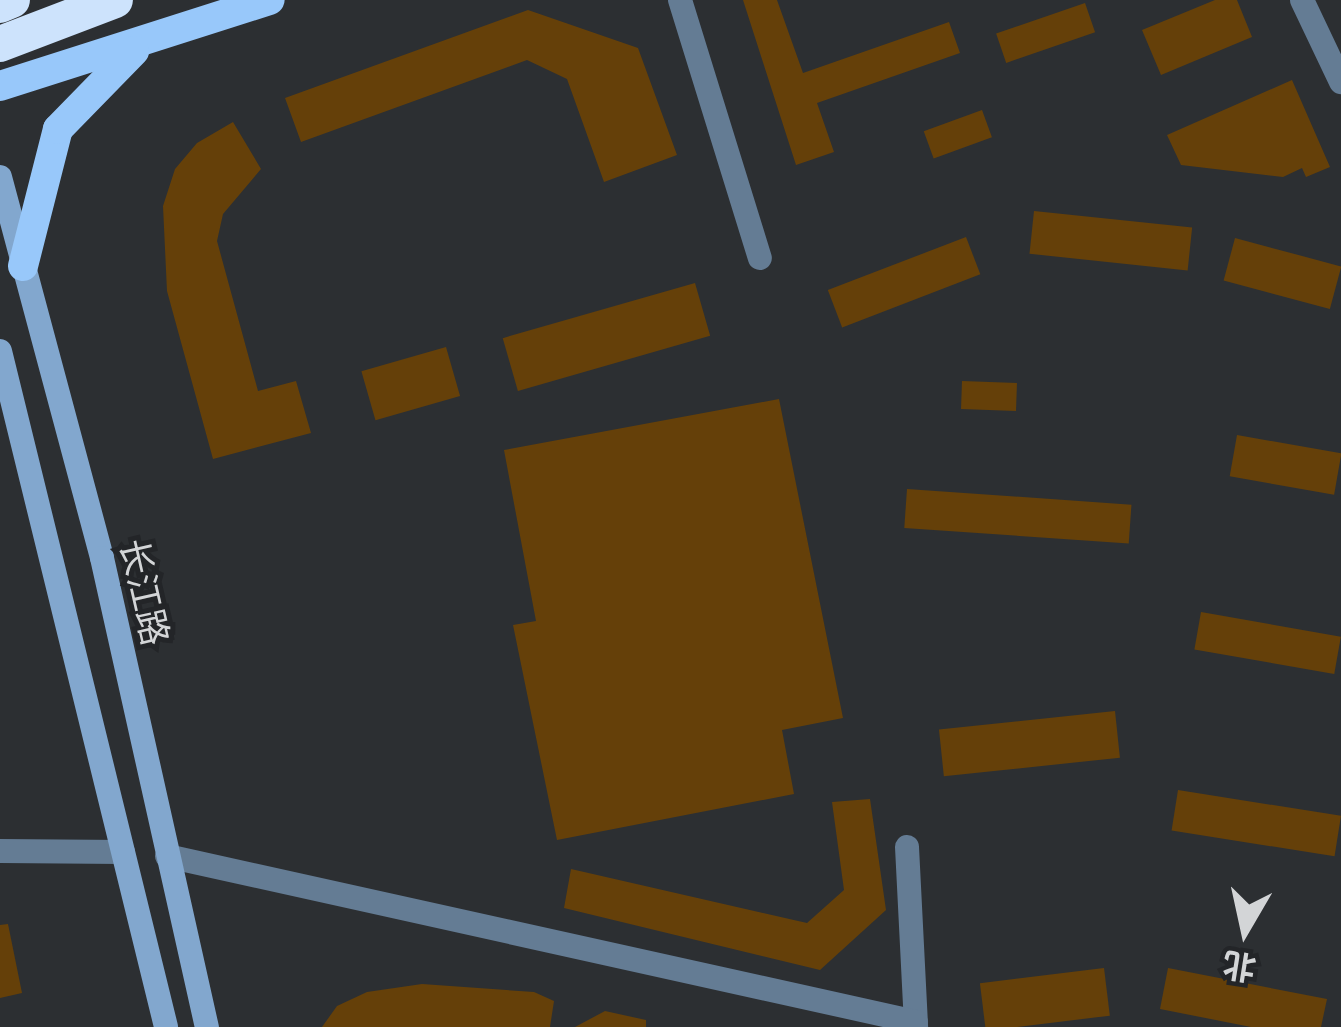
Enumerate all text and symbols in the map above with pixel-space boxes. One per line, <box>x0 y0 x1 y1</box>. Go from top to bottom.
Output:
street label: 长江路 <box>112 535 178 649</box>
north arrow <box>1185 871 1305 991</box>
text: 北 <box>1219 942 1259 992</box>

